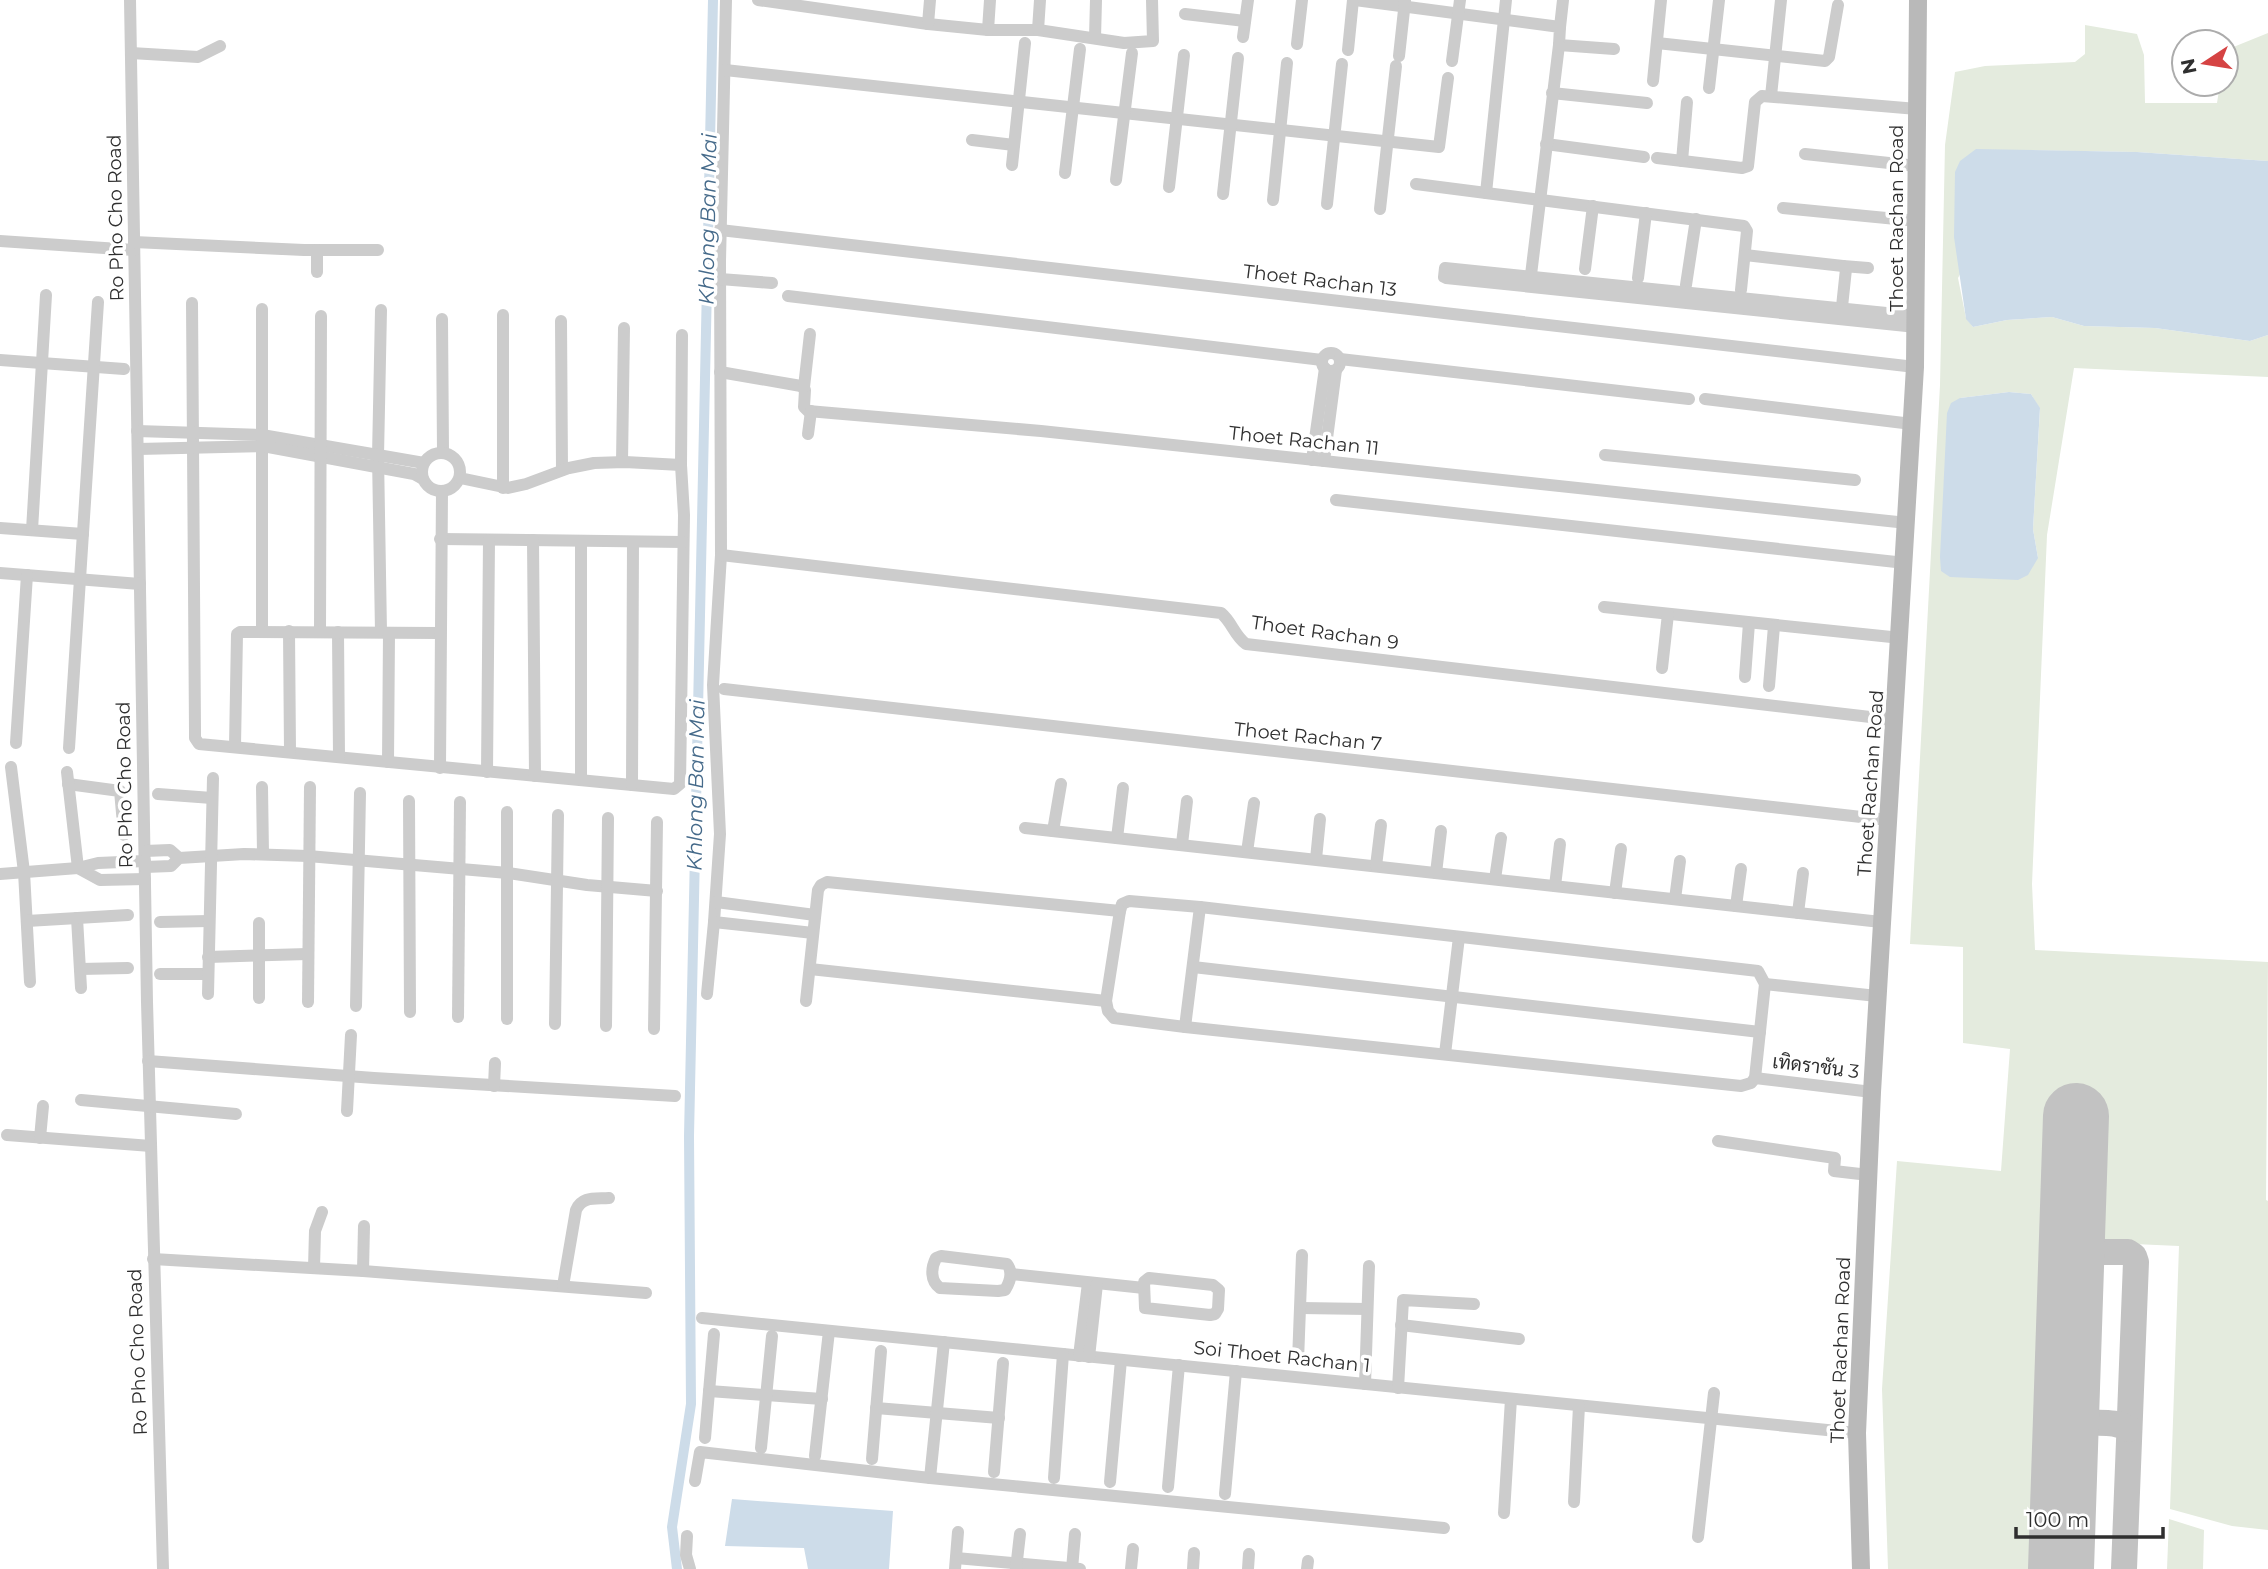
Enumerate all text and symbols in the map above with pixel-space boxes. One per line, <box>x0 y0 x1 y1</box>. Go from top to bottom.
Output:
north arrow <box>2170 28 2240 98</box>
text: N <box>2176 57 2202 76</box>
street label: Thoet Rachan Road <box>1885 125 1908 311</box>
water label: Khlong Ban Mai <box>694 133 722 305</box>
street label: Ro Pho Cho Road <box>103 134 128 302</box>
street label: Thoet Rachan 13 <box>1242 260 1398 301</box>
street label: Thoet Rachan 11 <box>1228 421 1380 460</box>
street label: Thoet Rachan 9 <box>1250 611 1400 654</box>
street label: Thoet Rachan Road <box>1853 689 1888 877</box>
water label: Khlong Ban Mai <box>682 699 710 871</box>
street label: Ro Pho Cho Road <box>112 701 137 869</box>
street label: Thoet Rachan 7 <box>1233 717 1383 756</box>
street label: เทิดราชัน 3 <box>1771 1050 1861 1083</box>
street label: Thoet Rachan Road <box>1826 1256 1855 1444</box>
street label: Ro Pho Cho Road <box>123 1268 152 1436</box>
street label: Soi Thoet Rachan 1 <box>1192 1336 1371 1377</box>
scale bar <box>2016 1496 2163 1540</box>
text: 100 m <box>2026 1507 2089 1532</box>

